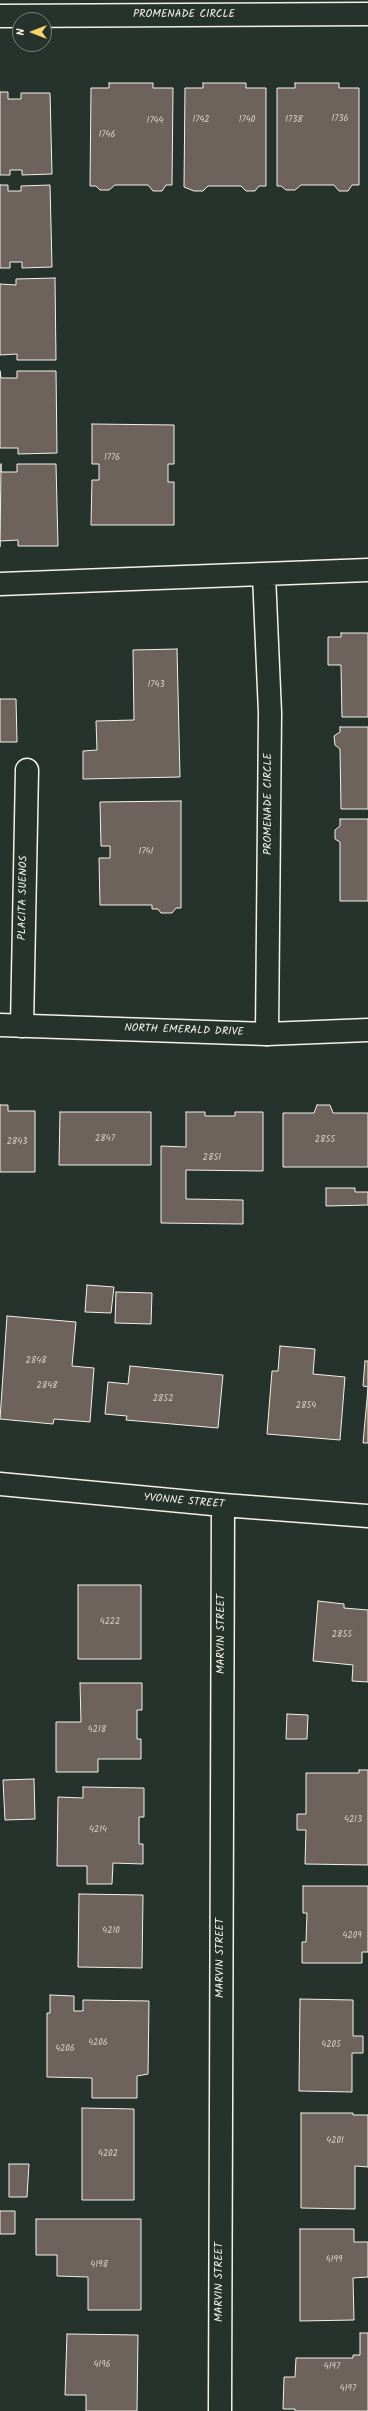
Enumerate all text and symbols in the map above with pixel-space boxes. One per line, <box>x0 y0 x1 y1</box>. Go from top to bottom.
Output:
street label: PROMENADE CIRCLE <box>133 8 235 22</box>
north arrow <box>12 12 52 52</box>
text: N <box>12 29 30 35</box>
house number: 1736 <box>331 114 349 124</box>
house number: 1742 <box>192 115 210 125</box>
house number: 1740 <box>239 115 255 125</box>
house number: 1738 <box>285 115 303 125</box>
house number: 1744 <box>147 116 163 126</box>
house number: 1746 <box>99 130 115 140</box>
house number: 1776 <box>104 453 120 463</box>
house number: 1743 <box>147 680 165 690</box>
street label: PROMENADE CIRCLE <box>262 753 276 855</box>
house number: 1741 <box>139 847 153 857</box>
street label: PLACITA SUENOS <box>17 856 31 940</box>
street label: NORTH EMERALD DRIVE <box>124 1022 244 1040</box>
house number: 2847 <box>95 1134 115 1144</box>
house number: 2855 <box>315 1135 335 1145</box>
house number: 2843 <box>7 1137 27 1147</box>
house number: 2851 <box>203 1153 221 1163</box>
house number: 2848 <box>25 1356 47 1366</box>
house number: 2848 <box>36 1381 58 1391</box>
house number: 2852 <box>153 1394 173 1404</box>
house number: 2854 <box>296 1401 316 1411</box>
street label: YVONNE STREET <box>143 1492 225 1512</box>
street label: MARVIN STREET <box>215 1594 229 1674</box>
house number: 4222 <box>100 1617 120 1627</box>
house number: 2855 <box>332 1630 352 1640</box>
house number: 4218 <box>88 1725 106 1735</box>
house number: 4213 <box>344 1815 362 1825</box>
house number: 4214 <box>89 1825 107 1835</box>
street label: MARVIN STREET <box>214 1918 228 1998</box>
house number: 4210 <box>102 1926 120 1936</box>
house number: 4209 <box>342 1931 362 1941</box>
house number: 4206 <box>88 2038 108 2048</box>
house number: 4205 <box>321 2040 341 2050</box>
house number: 4206 <box>55 2044 75 2054</box>
house number: 4201 <box>326 2136 344 2146</box>
house number: 4202 <box>98 2149 118 2159</box>
street label: MARVIN STREET <box>213 2242 227 2322</box>
house number: 4199 <box>326 2255 342 2265</box>
house number: 4198 <box>90 2260 108 2270</box>
house number: 4196 <box>93 2360 111 2370</box>
house number: 4197 <box>324 2362 340 2372</box>
house number: 4197 <box>340 2384 356 2394</box>

